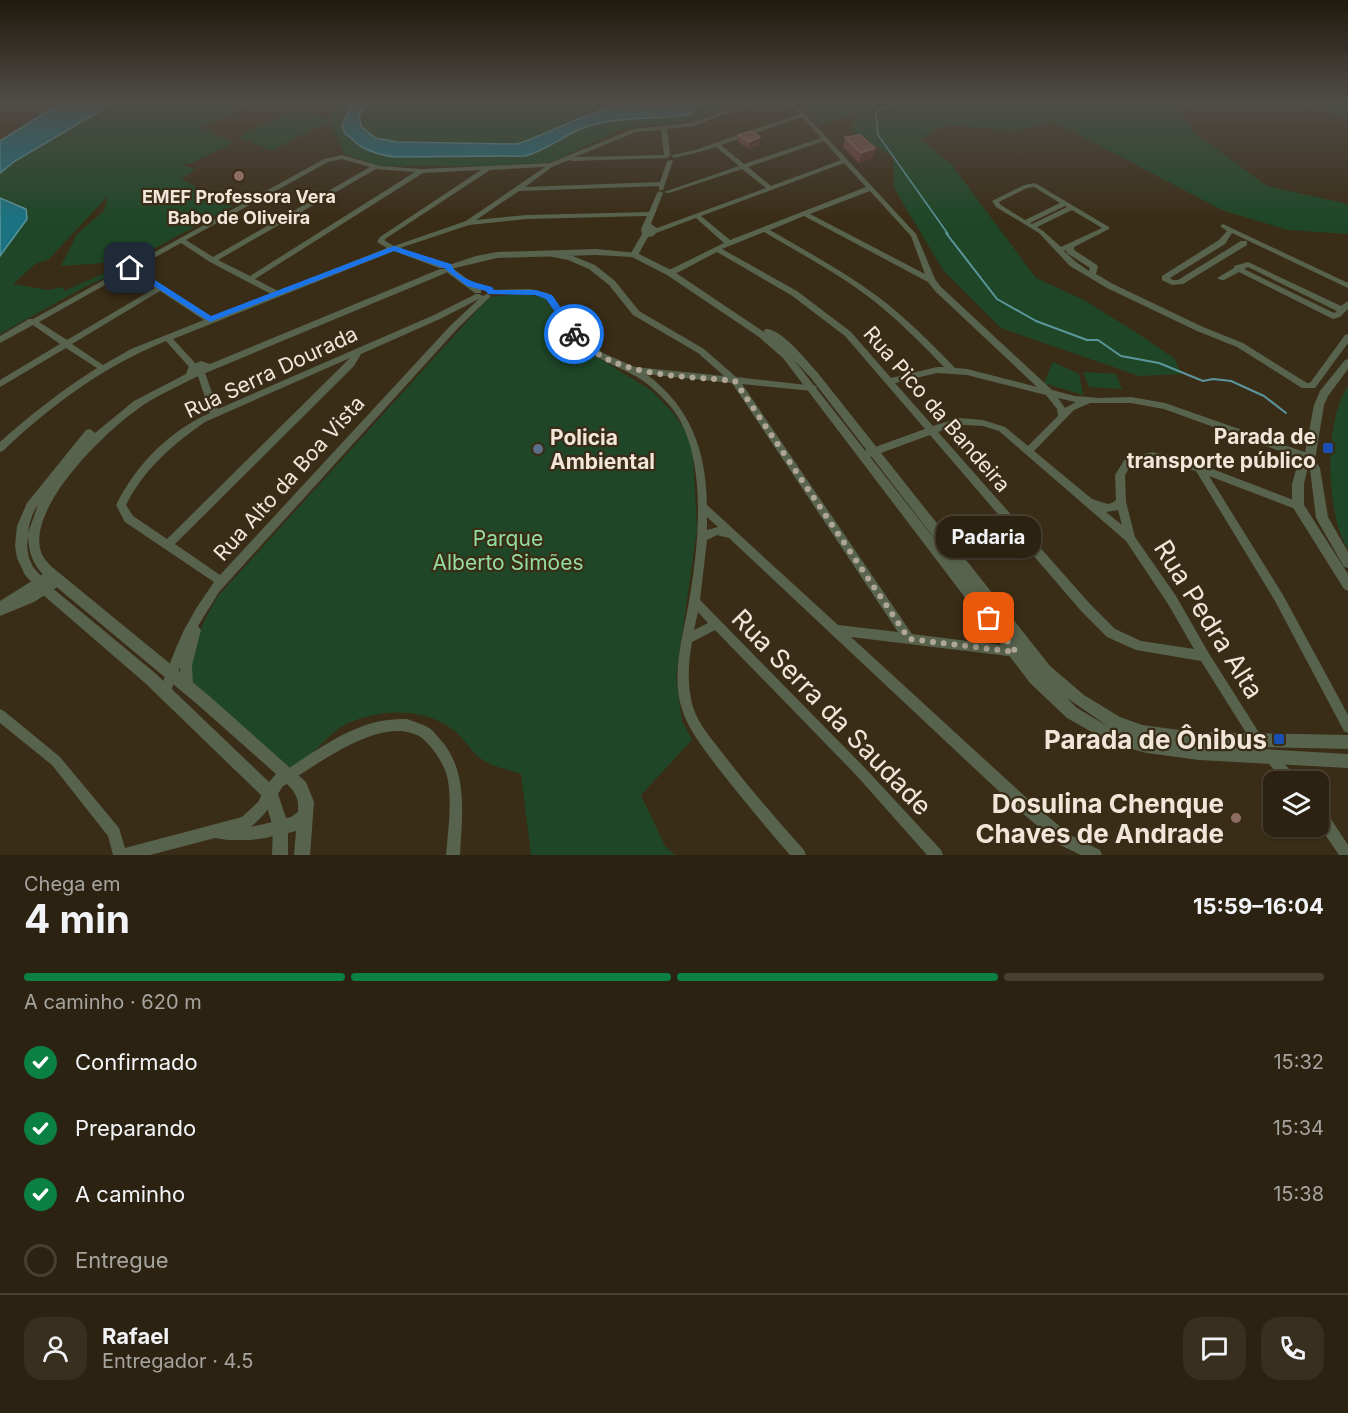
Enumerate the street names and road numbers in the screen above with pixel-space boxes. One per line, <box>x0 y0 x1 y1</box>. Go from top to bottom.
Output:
street label: Rua Serra Dourada <box>181 321 361 423</box>
street label: Rua Pico da Bandeira <box>858 321 1016 497</box>
street label: Rua Alto da Boa Vista <box>208 391 370 565</box>
street label: Rua Pedra Alta <box>1148 534 1270 704</box>
street label: Rua Serra da Saudade <box>726 603 938 821</box>

